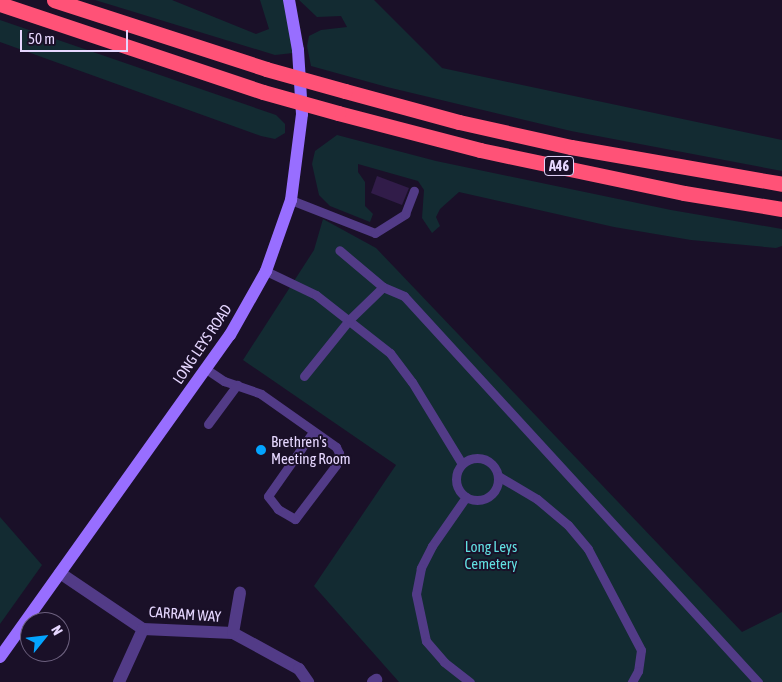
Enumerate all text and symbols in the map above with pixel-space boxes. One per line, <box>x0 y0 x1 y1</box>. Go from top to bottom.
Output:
scale bar <box>22 20 130 52</box>
text: 50 m <box>28 30 55 47</box>
road number: A46 <box>543 154 575 178</box>
street label: LONG LEYS ROAD <box>169 301 235 387</box>
place label: Brethren's Meeting Room <box>271 432 351 467</box>
marker: Brethren's Meeting Room <box>255 444 267 456</box>
park label: Long Leys Cemetery <box>465 537 517 572</box>
street label: CARRAM WAY <box>148 602 222 626</box>
north arrow <box>20 612 70 662</box>
text: N <box>48 623 66 638</box>

